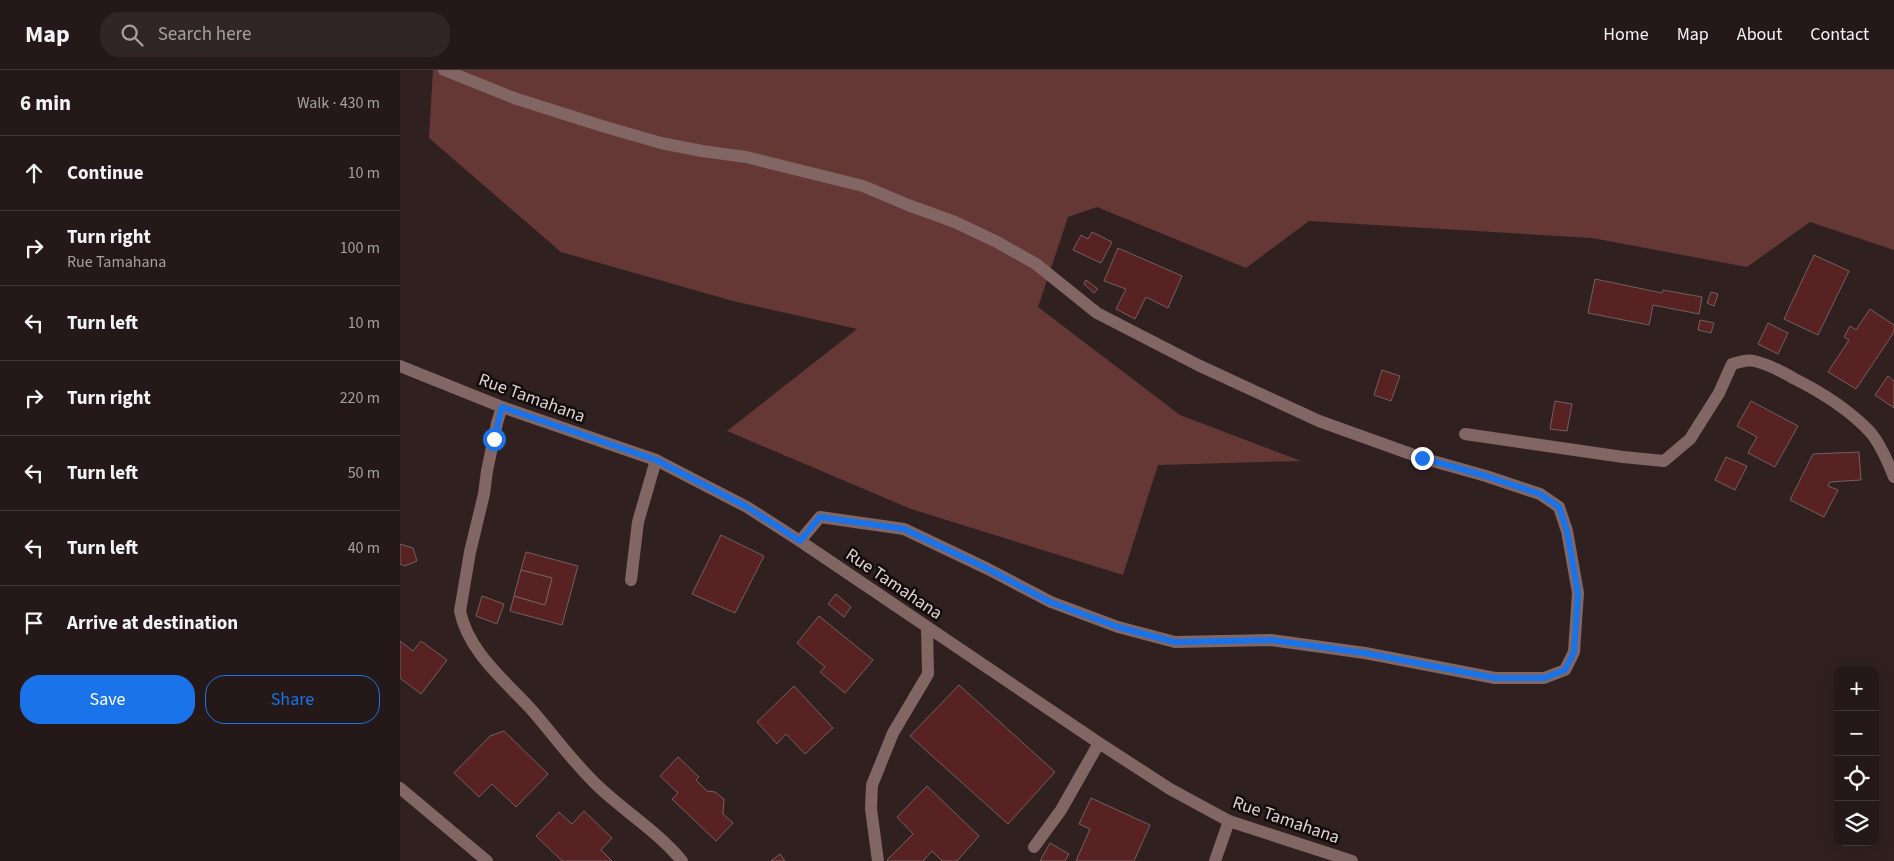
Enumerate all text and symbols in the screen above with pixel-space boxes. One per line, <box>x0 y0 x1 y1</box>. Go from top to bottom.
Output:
search box <box>100 12 450 57</box>
text: Map <box>25 17 70 52</box>
icon: search <box>118 21 146 49</box>
text: Search here <box>158 21 251 48</box>
text: Home <box>1603 22 1649 47</box>
text: Map <box>1677 22 1709 47</box>
text: About <box>1737 22 1782 47</box>
text: Contact <box>1810 22 1869 47</box>
text: 6 min <box>20 88 71 118</box>
text: Walk · 430 m <box>297 92 380 114</box>
icon: ahead <box>20 159 48 187</box>
text: Continue <box>67 160 144 187</box>
text: 10 m <box>348 162 380 184</box>
text: Turn right <box>67 224 151 251</box>
icon: right <box>20 234 48 262</box>
text: 100 m <box>340 237 380 259</box>
text: Rue Tamahana <box>67 251 166 273</box>
icon: left <box>20 309 48 337</box>
text: Turn left <box>67 310 138 337</box>
text: 10 m <box>348 312 380 334</box>
street label: Rue Tamahana <box>475 367 589 429</box>
icon: right <box>20 384 48 412</box>
text: Turn right <box>67 385 151 412</box>
text: 220 m <box>340 387 380 409</box>
route start <box>483 428 506 451</box>
route end <box>1411 447 1434 470</box>
icon: left <box>20 459 48 487</box>
text: Turn left <box>67 460 138 487</box>
text: 50 m <box>348 462 380 484</box>
icon: left <box>20 534 48 562</box>
text: Turn left <box>67 535 138 562</box>
text: 40 m <box>348 537 380 559</box>
street label: Rue Tamahana <box>841 542 947 626</box>
icon: arrive <box>20 609 48 637</box>
text: Arrive at destination <box>67 610 238 637</box>
map controls <box>1834 666 1879 846</box>
button: + <box>1834 666 1879 711</box>
button: Save <box>20 675 195 724</box>
button: Share <box>205 675 380 724</box>
button: − <box>1834 711 1879 756</box>
button: locate <box>1834 756 1879 801</box>
street label: Rue Tamahana <box>1229 790 1343 850</box>
button: layers <box>1834 801 1879 846</box>

